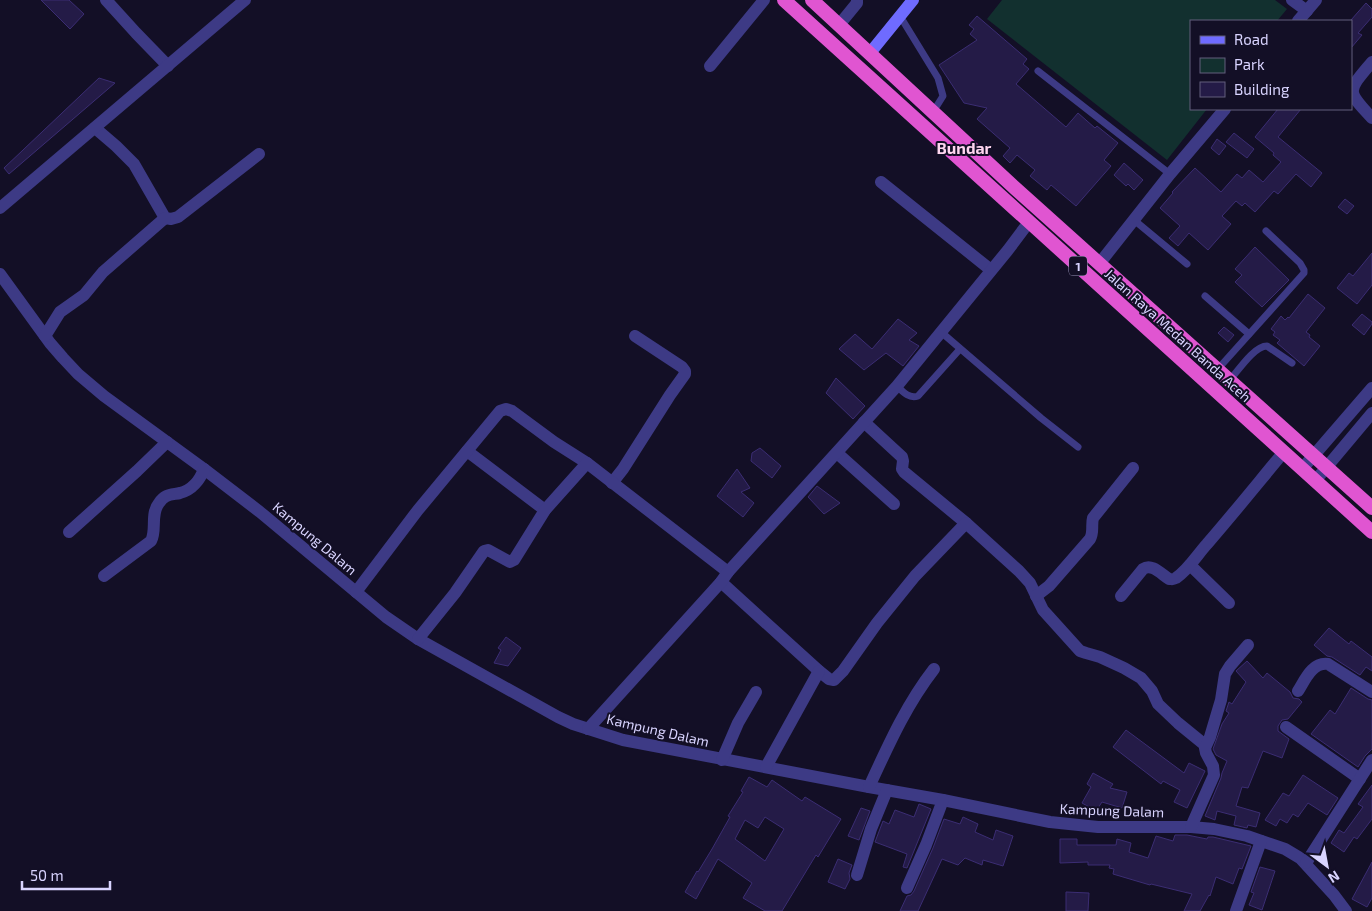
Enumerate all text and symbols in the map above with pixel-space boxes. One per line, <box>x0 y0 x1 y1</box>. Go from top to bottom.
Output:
legend <box>1190 20 1352 110</box>
text: Road <box>1234 30 1269 48</box>
text: Park <box>1234 55 1265 73</box>
text: Building <box>1234 80 1290 98</box>
district label: Bundar <box>937 138 992 157</box>
road number: 1 <box>1069 256 1087 276</box>
street label: Jalan Raya Medan Banda Aceh <box>1101 265 1255 405</box>
street label: Kampung Dalam <box>270 498 360 578</box>
street label: Kampung Dalam <box>605 710 711 750</box>
street label: Kampung Dalam <box>1059 800 1165 820</box>
north arrow <box>1302 841 1352 891</box>
scale bar <box>22 858 110 890</box>
text: 50 m <box>30 866 64 884</box>
text: N <box>1325 868 1343 887</box>

